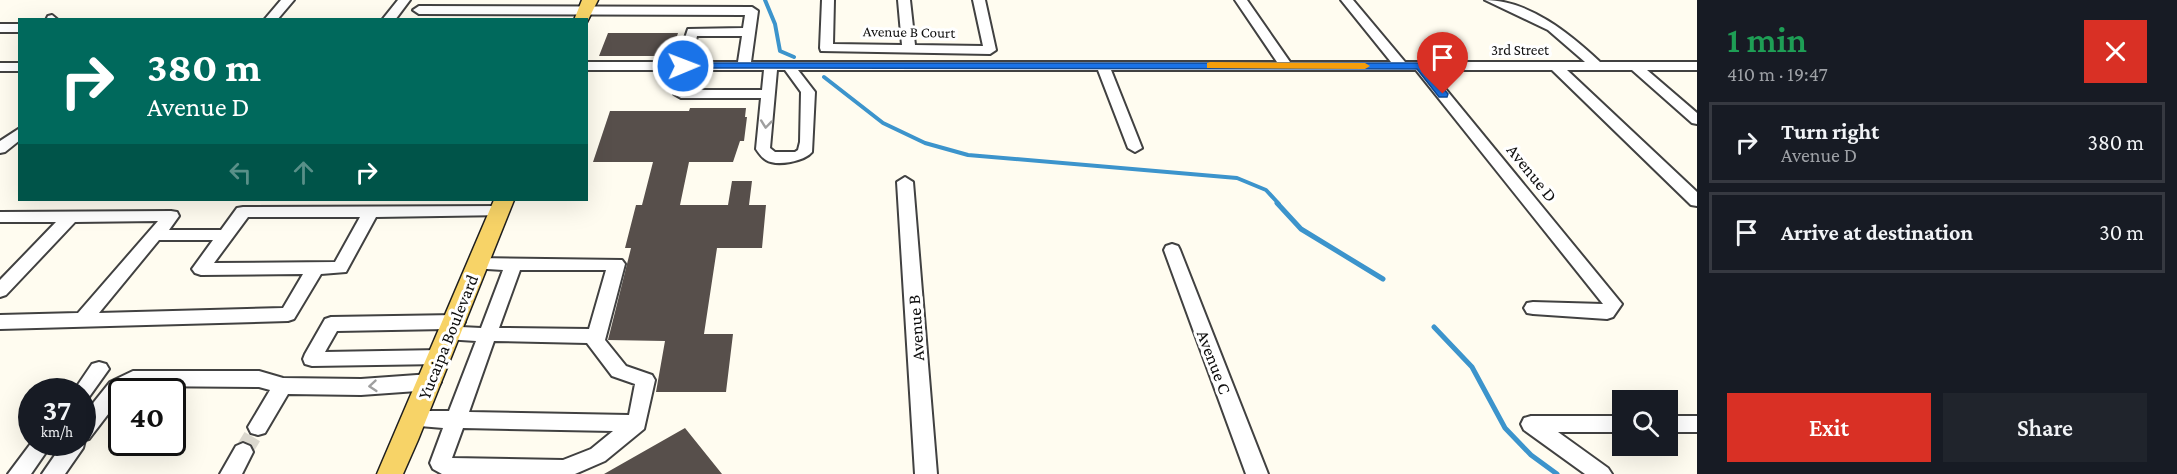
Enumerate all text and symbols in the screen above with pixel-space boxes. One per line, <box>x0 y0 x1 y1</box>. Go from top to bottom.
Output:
text: 1 min <box>1727 20 1807 60</box>
button: close <box>2084 20 2147 83</box>
street label: Avenue B Court <box>863 23 956 41</box>
pin <box>1417 32 1468 94</box>
position arrow <box>651 34 715 98</box>
icon: arrive <box>1426 41 1459 74</box>
icon: right <box>48 42 126 120</box>
street label: 3rd Street <box>1491 42 1550 58</box>
text: 380 m <box>147 43 261 90</box>
text: 410 m · 19:47 <box>1727 63 1828 85</box>
text: Avenue D <box>147 92 250 122</box>
one-way arrow <box>760 119 773 128</box>
text: Turn right <box>1781 119 1879 144</box>
icon: right <box>1730 126 1763 159</box>
text: 380 m <box>2087 130 2144 155</box>
street label: Avenue D <box>1503 140 1561 206</box>
text: Avenue D <box>1781 144 1857 166</box>
icon: left <box>224 156 257 189</box>
icon: ahead <box>287 156 320 189</box>
icon: right <box>350 156 383 189</box>
icon: arrive <box>1730 216 1763 249</box>
text: Arrive at destination <box>1781 220 1973 245</box>
text: 30 m <box>2099 220 2144 245</box>
street label: Yucaipa Boulevard <box>414 271 482 402</box>
street label: Avenue B <box>904 294 928 362</box>
street label: Avenue C <box>1193 327 1235 397</box>
speed limit sign: 40 <box>108 378 186 456</box>
one-way arrow <box>368 379 377 392</box>
map controls <box>1612 390 1678 456</box>
button: search <box>1612 390 1678 456</box>
text: 37 <box>43 393 71 426</box>
button: Exit <box>1727 393 1931 462</box>
button: Share <box>1943 393 2147 462</box>
text: km/h <box>41 424 73 440</box>

